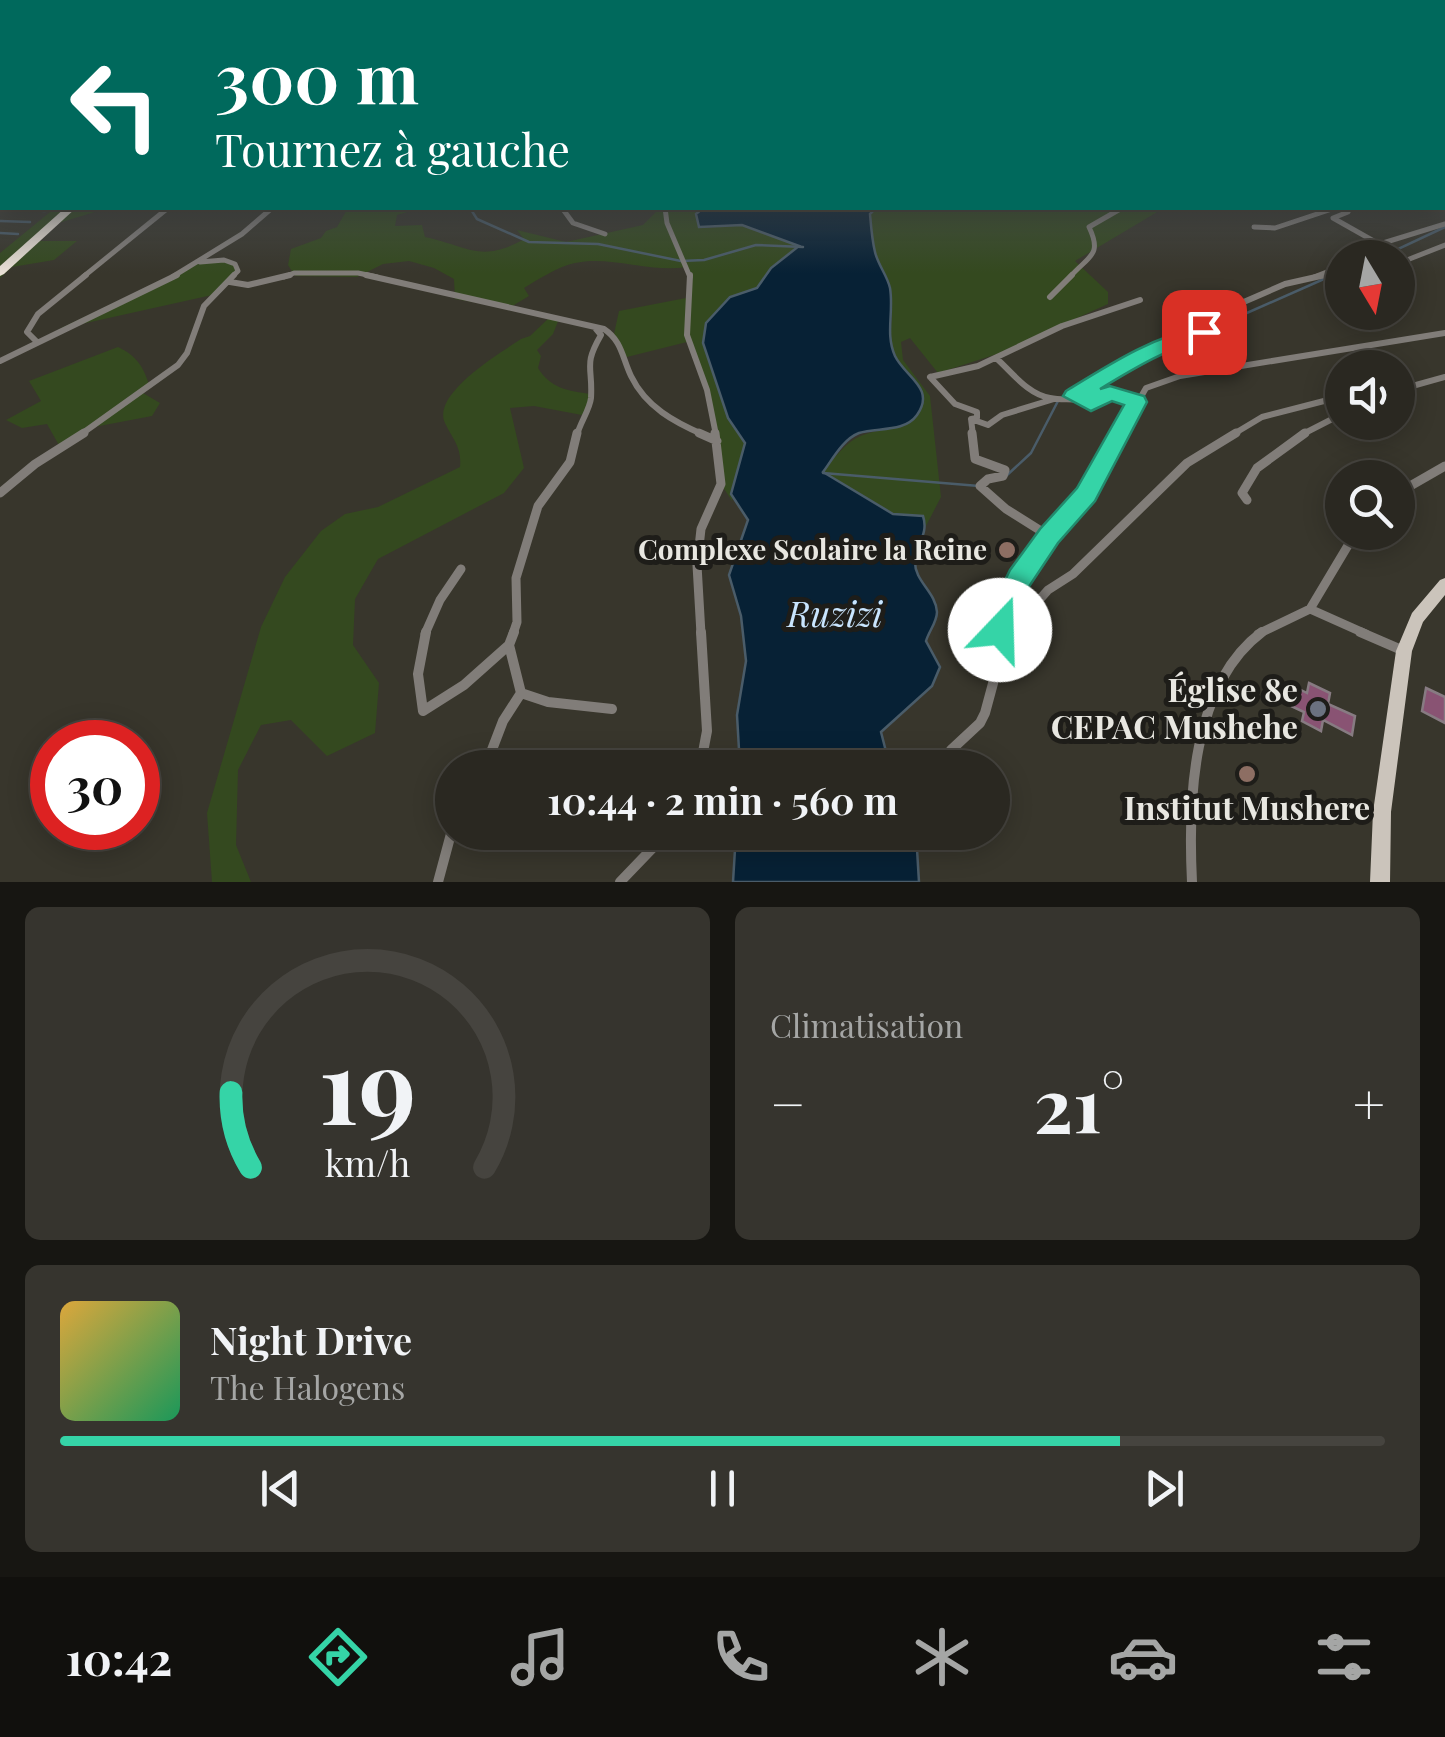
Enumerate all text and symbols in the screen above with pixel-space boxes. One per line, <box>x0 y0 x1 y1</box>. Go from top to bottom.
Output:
text: 300 m <box>215 28 419 122</box>
icon: left <box>50 40 180 170</box>
text: Tournez à gauche <box>215 118 570 178</box>
north arrow <box>1325 240 1415 330</box>
map controls <box>1325 240 1415 550</box>
pin <box>1162 290 1247 375</box>
icon: arrive <box>1177 305 1232 360</box>
button: sound <box>1325 350 1415 440</box>
button: search <box>1325 460 1415 550</box>
place label: Complexe Scolaire la Reine <box>638 530 987 567</box>
marker: Complexe Scolaire la Reine <box>996 539 1018 561</box>
position arrow <box>948 578 1052 682</box>
water label: Ruzizi <box>785 589 884 636</box>
place label: Église 8e CEPAC Mushehe <box>1051 667 1298 747</box>
marker: Église 8e CEPAC Mushehe <box>1307 698 1329 720</box>
speed limit sign: 30 <box>30 720 160 850</box>
marker: Institut Mushere <box>1236 763 1258 785</box>
text: 10:44 · 2 min · 560 m <box>547 774 898 825</box>
place label: Institut Mushere <box>1124 785 1370 828</box>
text: Climatisation <box>770 1003 963 1046</box>
text: 19 <box>319 1012 416 1151</box>
text: 21° <box>1034 1052 1125 1152</box>
text: − <box>770 1065 806 1139</box>
text: + <box>1353 1065 1385 1139</box>
text: km/h <box>325 1138 410 1186</box>
text: Night Drive <box>210 1314 412 1365</box>
text: The Halogens <box>210 1365 405 1408</box>
icon: previous <box>253 1461 308 1516</box>
icon: pause <box>695 1461 750 1516</box>
icon: next <box>1137 1461 1192 1516</box>
icon: directions <box>303 1622 373 1692</box>
icon: music <box>505 1622 575 1692</box>
icon: phone <box>706 1622 776 1692</box>
icon: climate <box>907 1622 977 1692</box>
icon: car <box>1108 1622 1178 1692</box>
icon: filters <box>1309 1622 1379 1692</box>
text: 10:42 <box>66 1627 172 1687</box>

